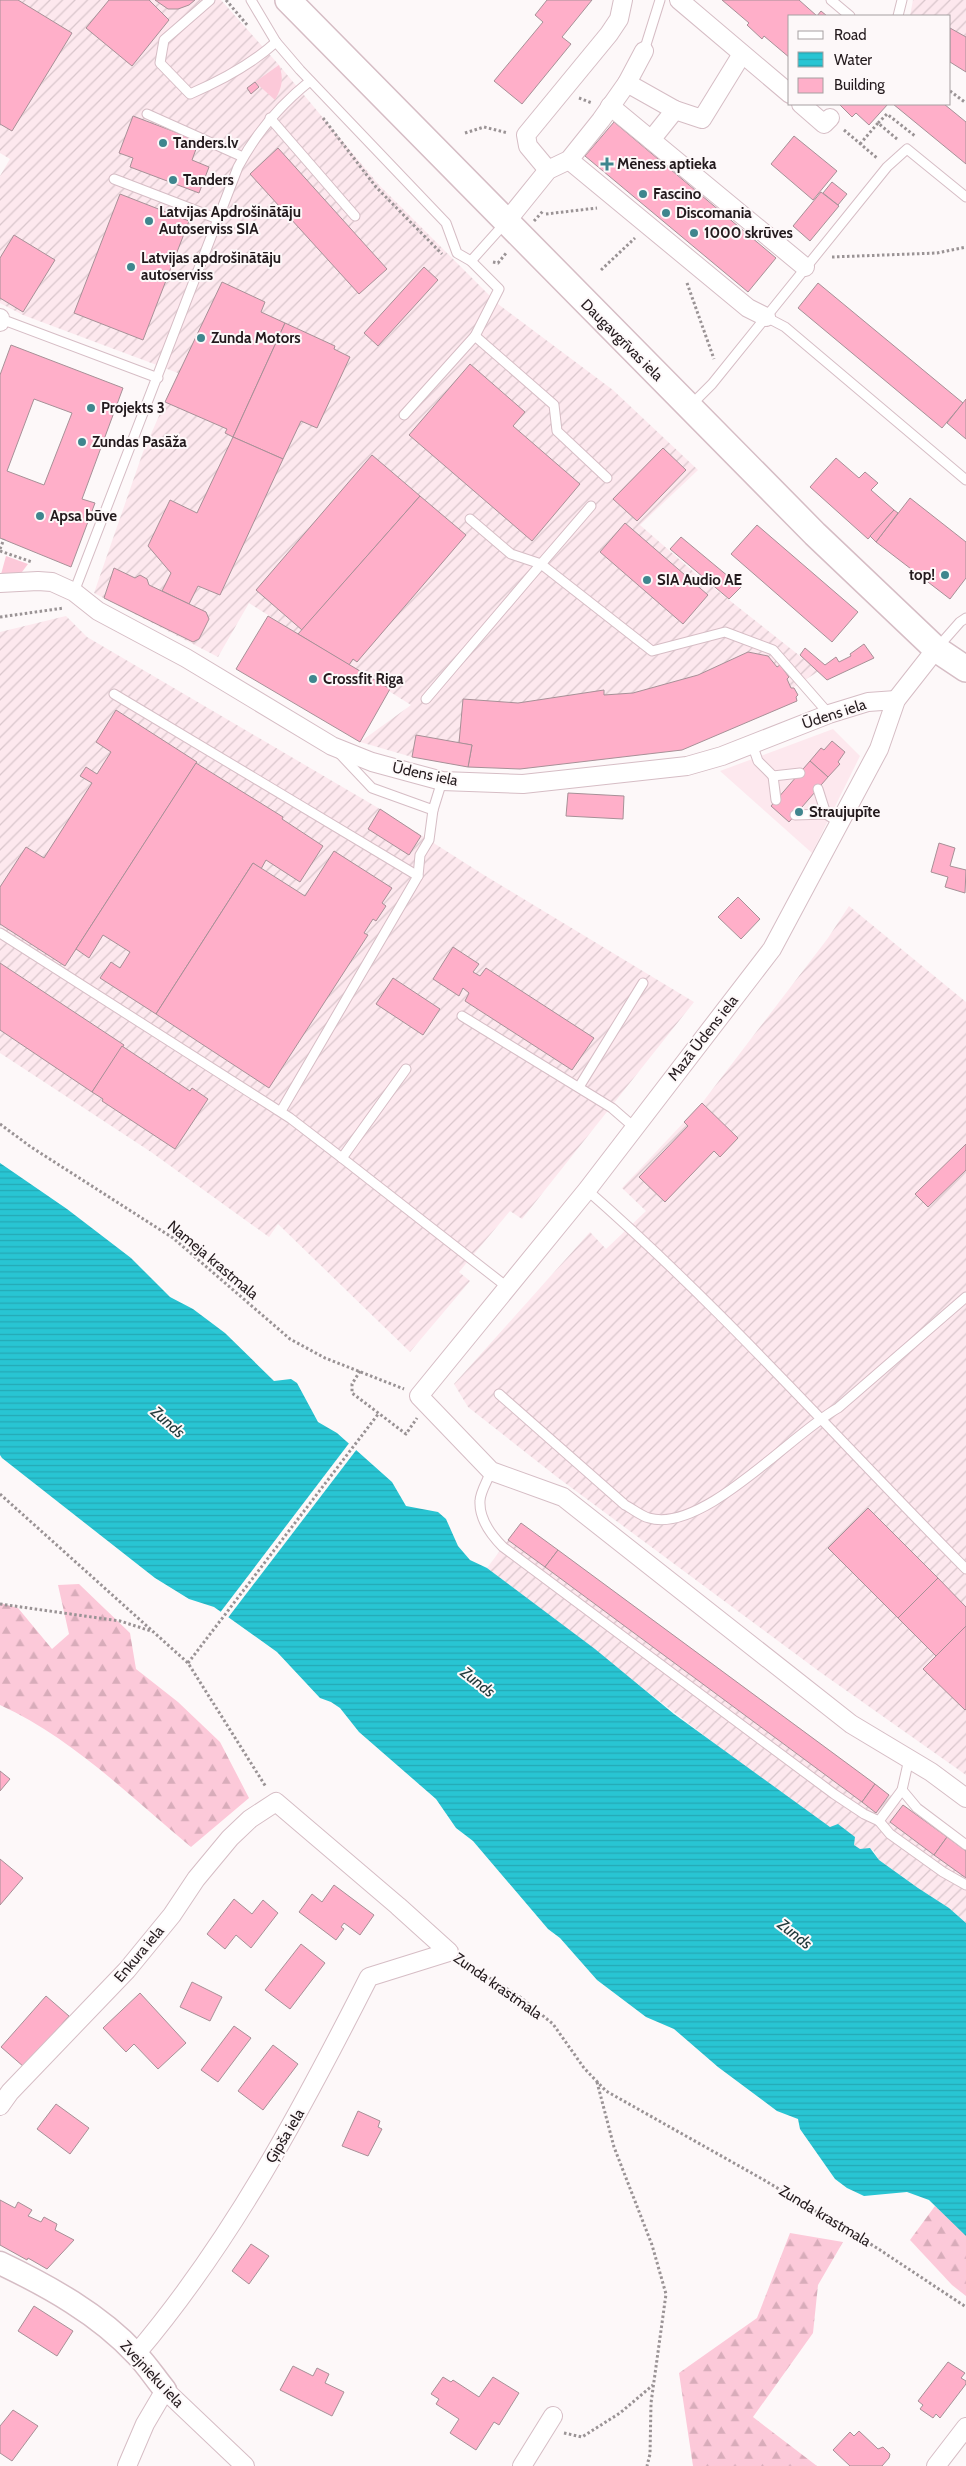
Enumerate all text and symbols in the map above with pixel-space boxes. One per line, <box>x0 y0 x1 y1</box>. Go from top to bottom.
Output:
legend <box>788 15 951 105</box>
text: Road <box>834 26 867 44</box>
text: Water <box>834 51 872 69</box>
text: Building <box>834 76 885 94</box>
place label: Tanders.lv <box>173 134 239 152</box>
marker: Tanders.lv <box>157 137 169 149</box>
place label: Mēness aptieka <box>617 155 717 173</box>
marker: Mēness aptieka <box>601 158 613 170</box>
place label: Tanders <box>183 171 234 189</box>
marker: Tanders <box>167 174 179 186</box>
place label: Fascino <box>653 185 702 203</box>
marker: Fascino <box>637 188 649 200</box>
place label: Latvijas Apdrošinātāju Autoserviss SIA <box>159 203 301 238</box>
place label: Discomania <box>676 204 752 222</box>
marker: Discomania <box>660 207 672 219</box>
marker: Latvijas Apdrošinātāju Autoserviss SIA <box>143 215 155 227</box>
place label: 1000 skrūves <box>704 224 793 242</box>
marker: 1000 skrūves <box>688 227 700 239</box>
place label: Latvijas apdrošinātāju autoserviss <box>141 249 281 284</box>
marker: Latvijas apdrošinātāju autoserviss <box>125 261 137 273</box>
street label: Daugavgrīvas iela <box>577 295 667 385</box>
place label: Zunda Motors <box>211 329 301 347</box>
marker: Zunda Motors <box>195 332 207 344</box>
place label: Projekts 3 <box>101 399 165 417</box>
marker: Projekts 3 <box>85 402 97 414</box>
place label: Zundas Pasāža <box>92 433 187 451</box>
marker: Zundas Pasāža <box>76 436 88 448</box>
place label: Apsa būve <box>50 507 117 525</box>
marker: Apsa būve <box>34 510 46 522</box>
place label: top! <box>909 566 935 584</box>
marker: top! <box>939 569 951 581</box>
place label: SIA Audio AE <box>657 571 743 589</box>
marker: SIA Audio AE <box>641 574 653 586</box>
place label: Crossfit Riga <box>323 670 404 688</box>
marker: Crossfit Riga <box>307 673 319 685</box>
street label: Ūdens iela <box>800 695 869 733</box>
street label: Ūdens iela <box>391 758 460 790</box>
place label: Straujupīte <box>809 803 880 821</box>
marker: Straujupīte <box>793 806 805 818</box>
street label: Mazā Ūdens iela <box>664 991 742 1084</box>
street label: Nameja krastmala <box>164 1217 263 1304</box>
water label: Zunds <box>147 1402 189 1442</box>
water label: Zunds <box>456 1662 499 1701</box>
water label: Zunds <box>773 1914 816 1953</box>
street label: Enkura iela <box>110 1922 168 1986</box>
street label: Zunda krastmala <box>450 1949 546 2024</box>
street label: Ģipša iela <box>262 2105 309 2167</box>
street label: Zunda krastmala <box>776 2182 875 2251</box>
street label: Zvejnieku iela <box>116 2337 188 2412</box>

